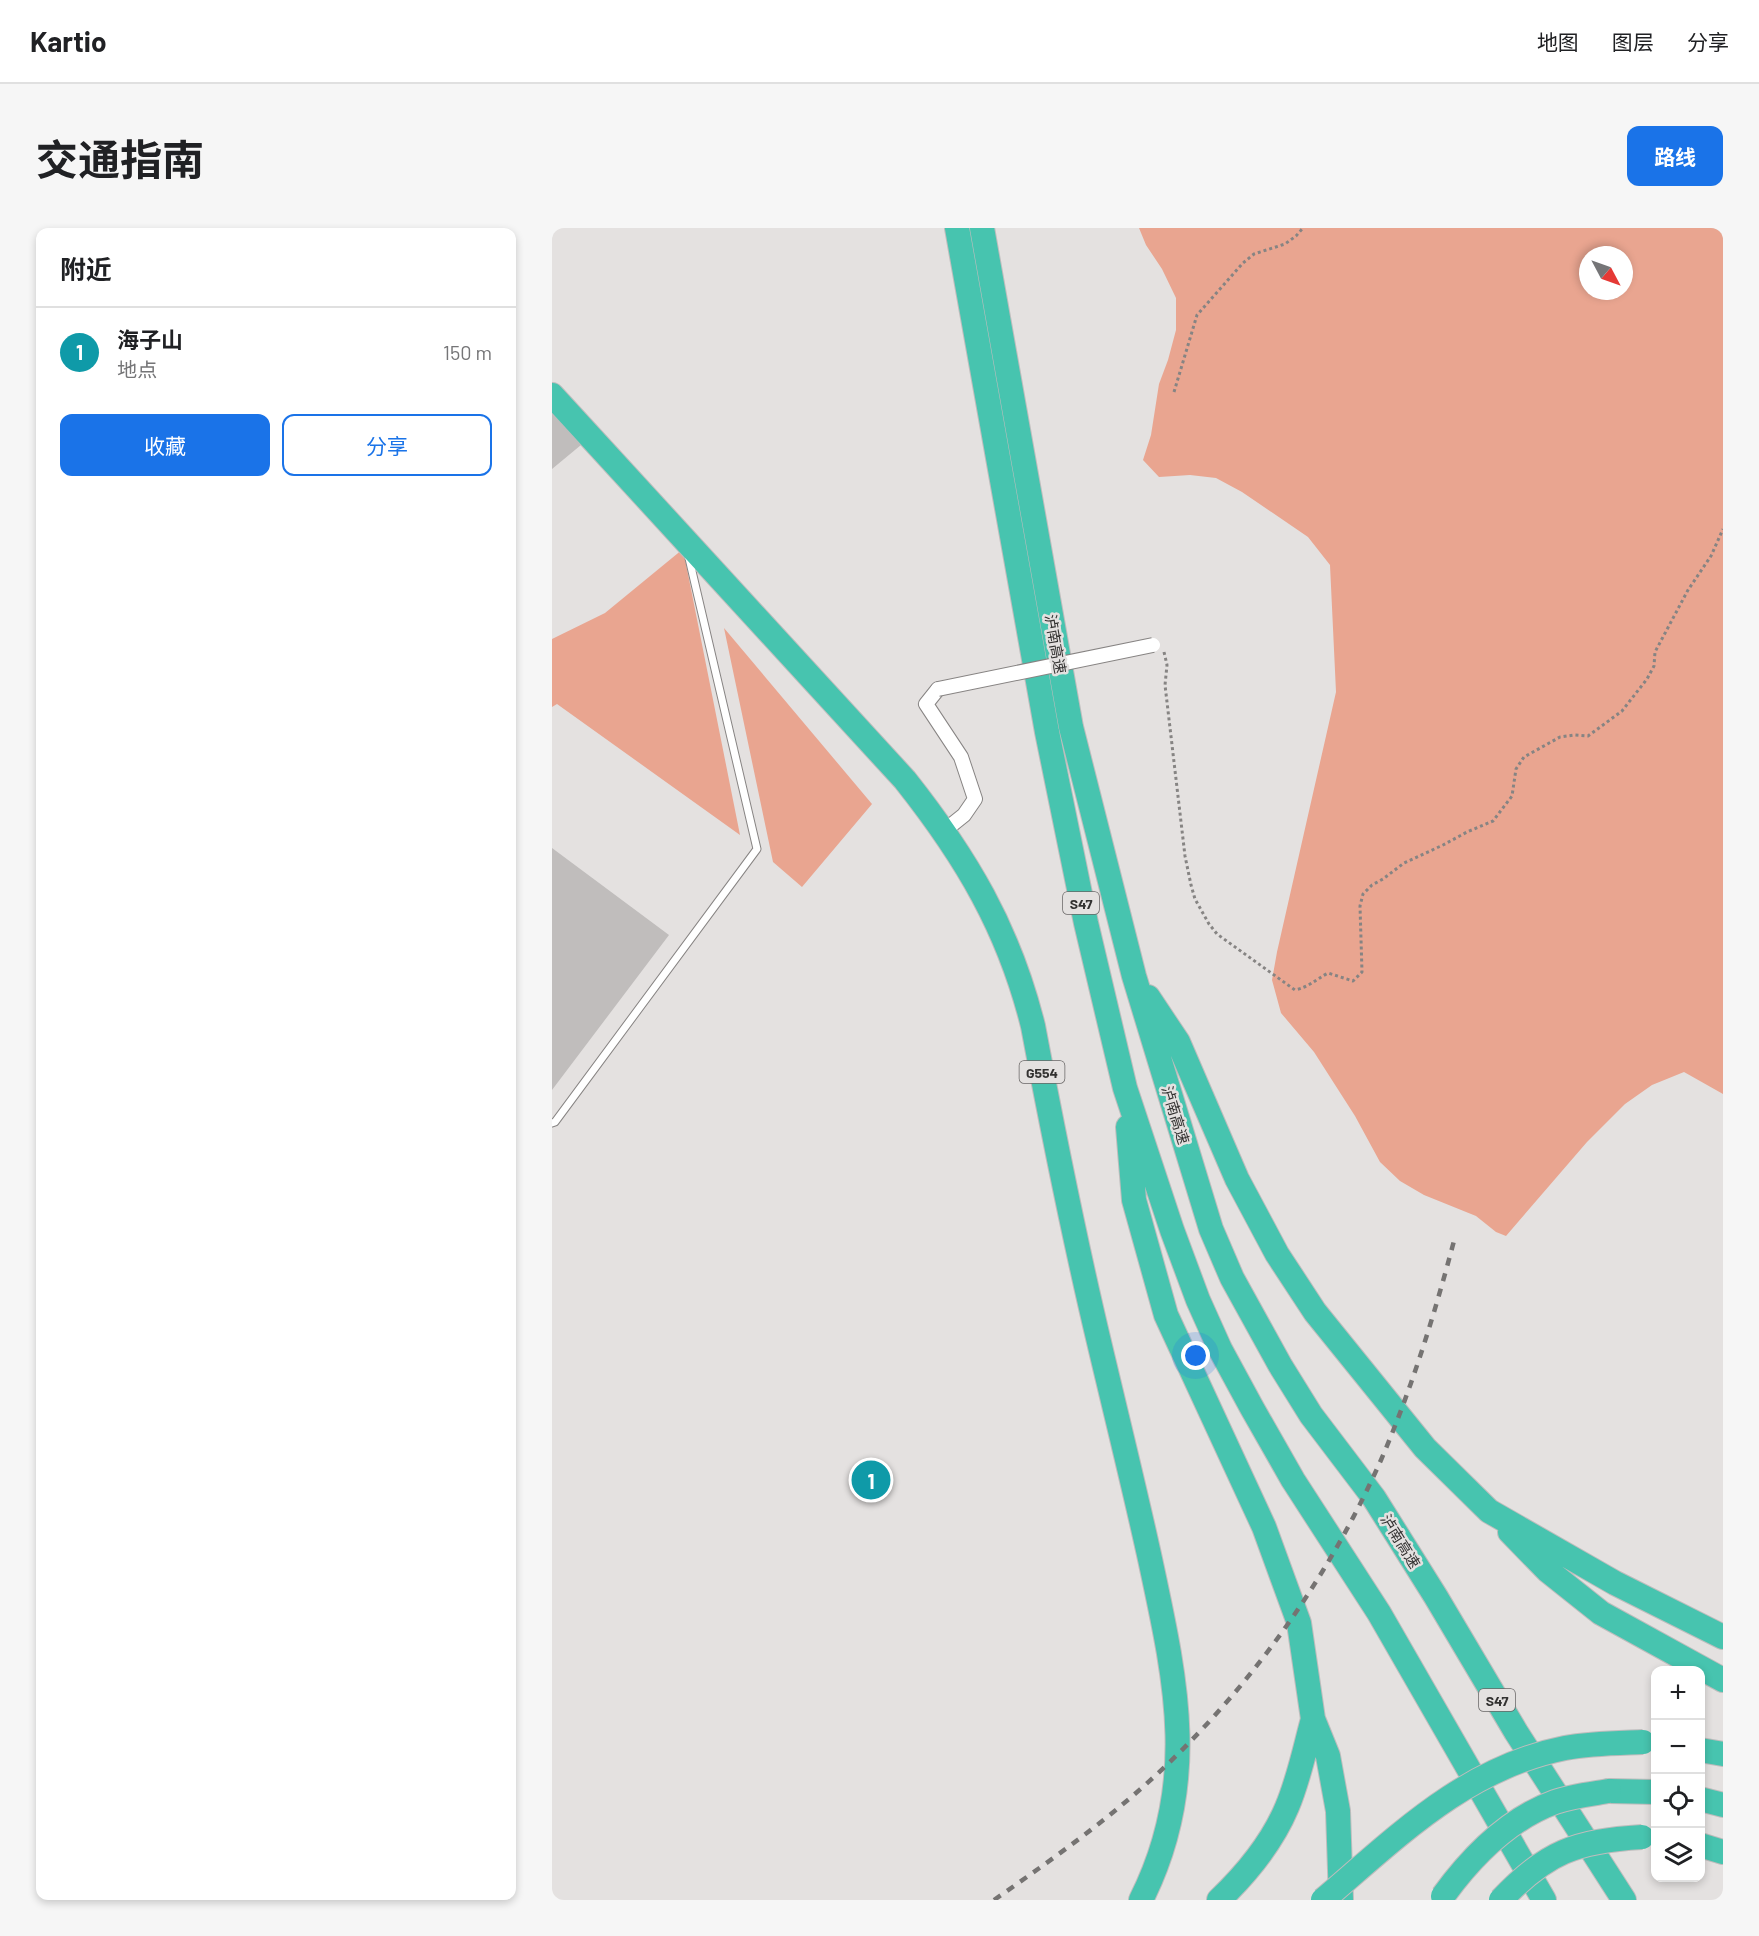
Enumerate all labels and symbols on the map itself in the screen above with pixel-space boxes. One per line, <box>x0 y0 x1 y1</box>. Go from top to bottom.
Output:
north arrow <box>1579 246 1633 300</box>
street label: 泸南高速 <box>1042 613 1070 675</box>
road number: S47 <box>1063 892 1099 914</box>
road number: G554 <box>1020 1061 1064 1083</box>
street label: 泸南高速 <box>1159 1084 1193 1146</box>
your location <box>1181 1341 1210 1370</box>
pin: 1 <box>852 1458 890 1502</box>
street label: 泸南高速 <box>1377 1511 1425 1571</box>
road number: S47 <box>1479 1689 1515 1711</box>

